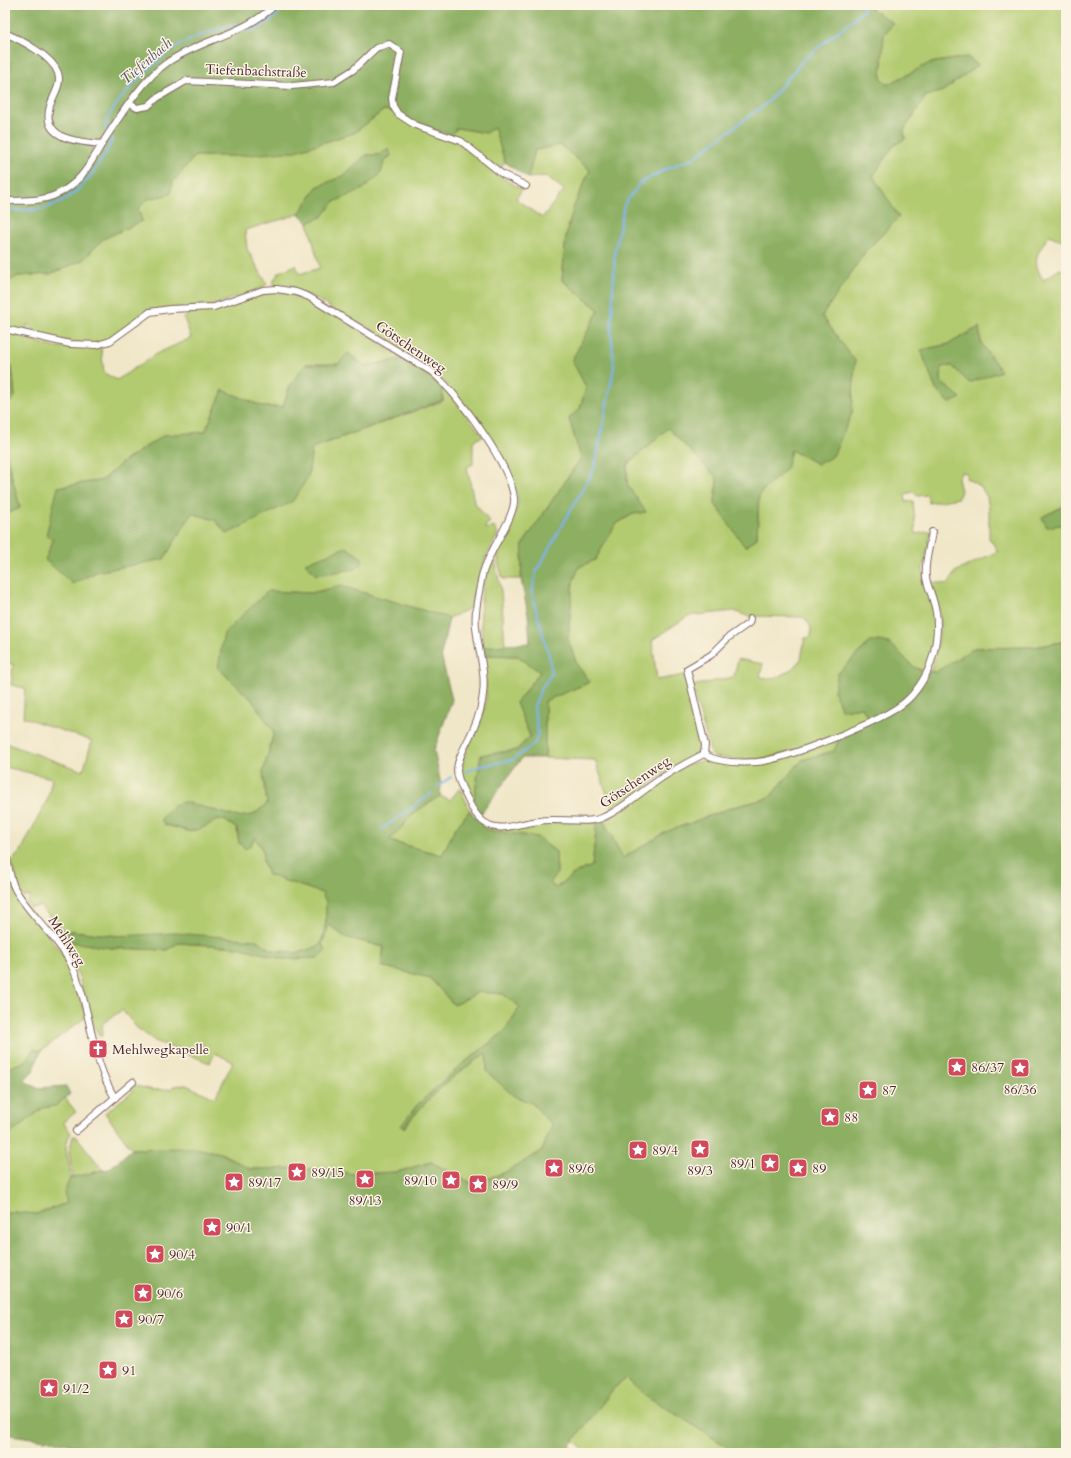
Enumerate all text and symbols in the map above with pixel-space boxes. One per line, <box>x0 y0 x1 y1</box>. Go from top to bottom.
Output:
water label: Tiefenbach <box>116 33 177 89</box>
street label: Tiefenbachstraße <box>205 60 307 82</box>
street label: Götschenweg <box>372 316 450 378</box>
street label: Götschenweg <box>596 751 674 813</box>
street label: Mehlweg <box>44 912 90 970</box>
church icon: Mehlwegkapelle <box>87 1038 109 1060</box>
place label: Mehlwegkapelle <box>112 1040 209 1059</box>
place icon: 86/37 <box>946 1056 968 1078</box>
place icon: 86/36 <box>1009 1057 1031 1079</box>
place label: 86/37 <box>971 1058 1004 1077</box>
place icon: 87 <box>857 1079 879 1101</box>
place label: 86/36 <box>1003 1080 1037 1099</box>
place label: 87 <box>882 1081 896 1100</box>
place icon: 88 <box>819 1106 841 1128</box>
place label: 88 <box>844 1108 858 1127</box>
place icon: 89/3 <box>689 1138 711 1160</box>
place icon: 89/4 <box>627 1139 649 1161</box>
place label: 89/4 <box>652 1141 678 1160</box>
place icon: 89/1 <box>759 1152 781 1174</box>
place label: 89/1 <box>730 1154 756 1173</box>
place icon: 89/6 <box>543 1157 565 1179</box>
place icon: 89 <box>787 1157 809 1179</box>
place label: 89/6 <box>568 1159 594 1178</box>
place label: 89 <box>812 1159 826 1178</box>
place icon: 89/15 <box>286 1161 308 1183</box>
place label: 89/3 <box>687 1161 713 1180</box>
place label: 89/15 <box>311 1163 344 1182</box>
place icon: 89/13 <box>354 1168 376 1190</box>
place icon: 89/10 <box>440 1169 462 1191</box>
place icon: 89/17 <box>223 1171 245 1193</box>
place label: 89/10 <box>404 1171 437 1190</box>
place label: 89/17 <box>248 1173 281 1192</box>
place icon: 89/9 <box>467 1173 489 1195</box>
place label: 89/9 <box>492 1175 518 1194</box>
place label: 89/13 <box>348 1191 382 1210</box>
place icon: 90/1 <box>201 1216 223 1238</box>
place label: 90/1 <box>226 1218 252 1237</box>
place icon: 90/4 <box>144 1243 166 1265</box>
place label: 90/4 <box>169 1245 195 1264</box>
place icon: 90/6 <box>132 1282 154 1304</box>
place label: 90/6 <box>157 1284 183 1303</box>
place icon: 90/7 <box>113 1308 135 1330</box>
place label: 90/7 <box>138 1310 164 1329</box>
place icon: 91 <box>97 1359 119 1381</box>
place label: 91 <box>122 1361 136 1380</box>
place icon: 91/2 <box>38 1377 60 1399</box>
place label: 91/2 <box>63 1379 89 1398</box>

